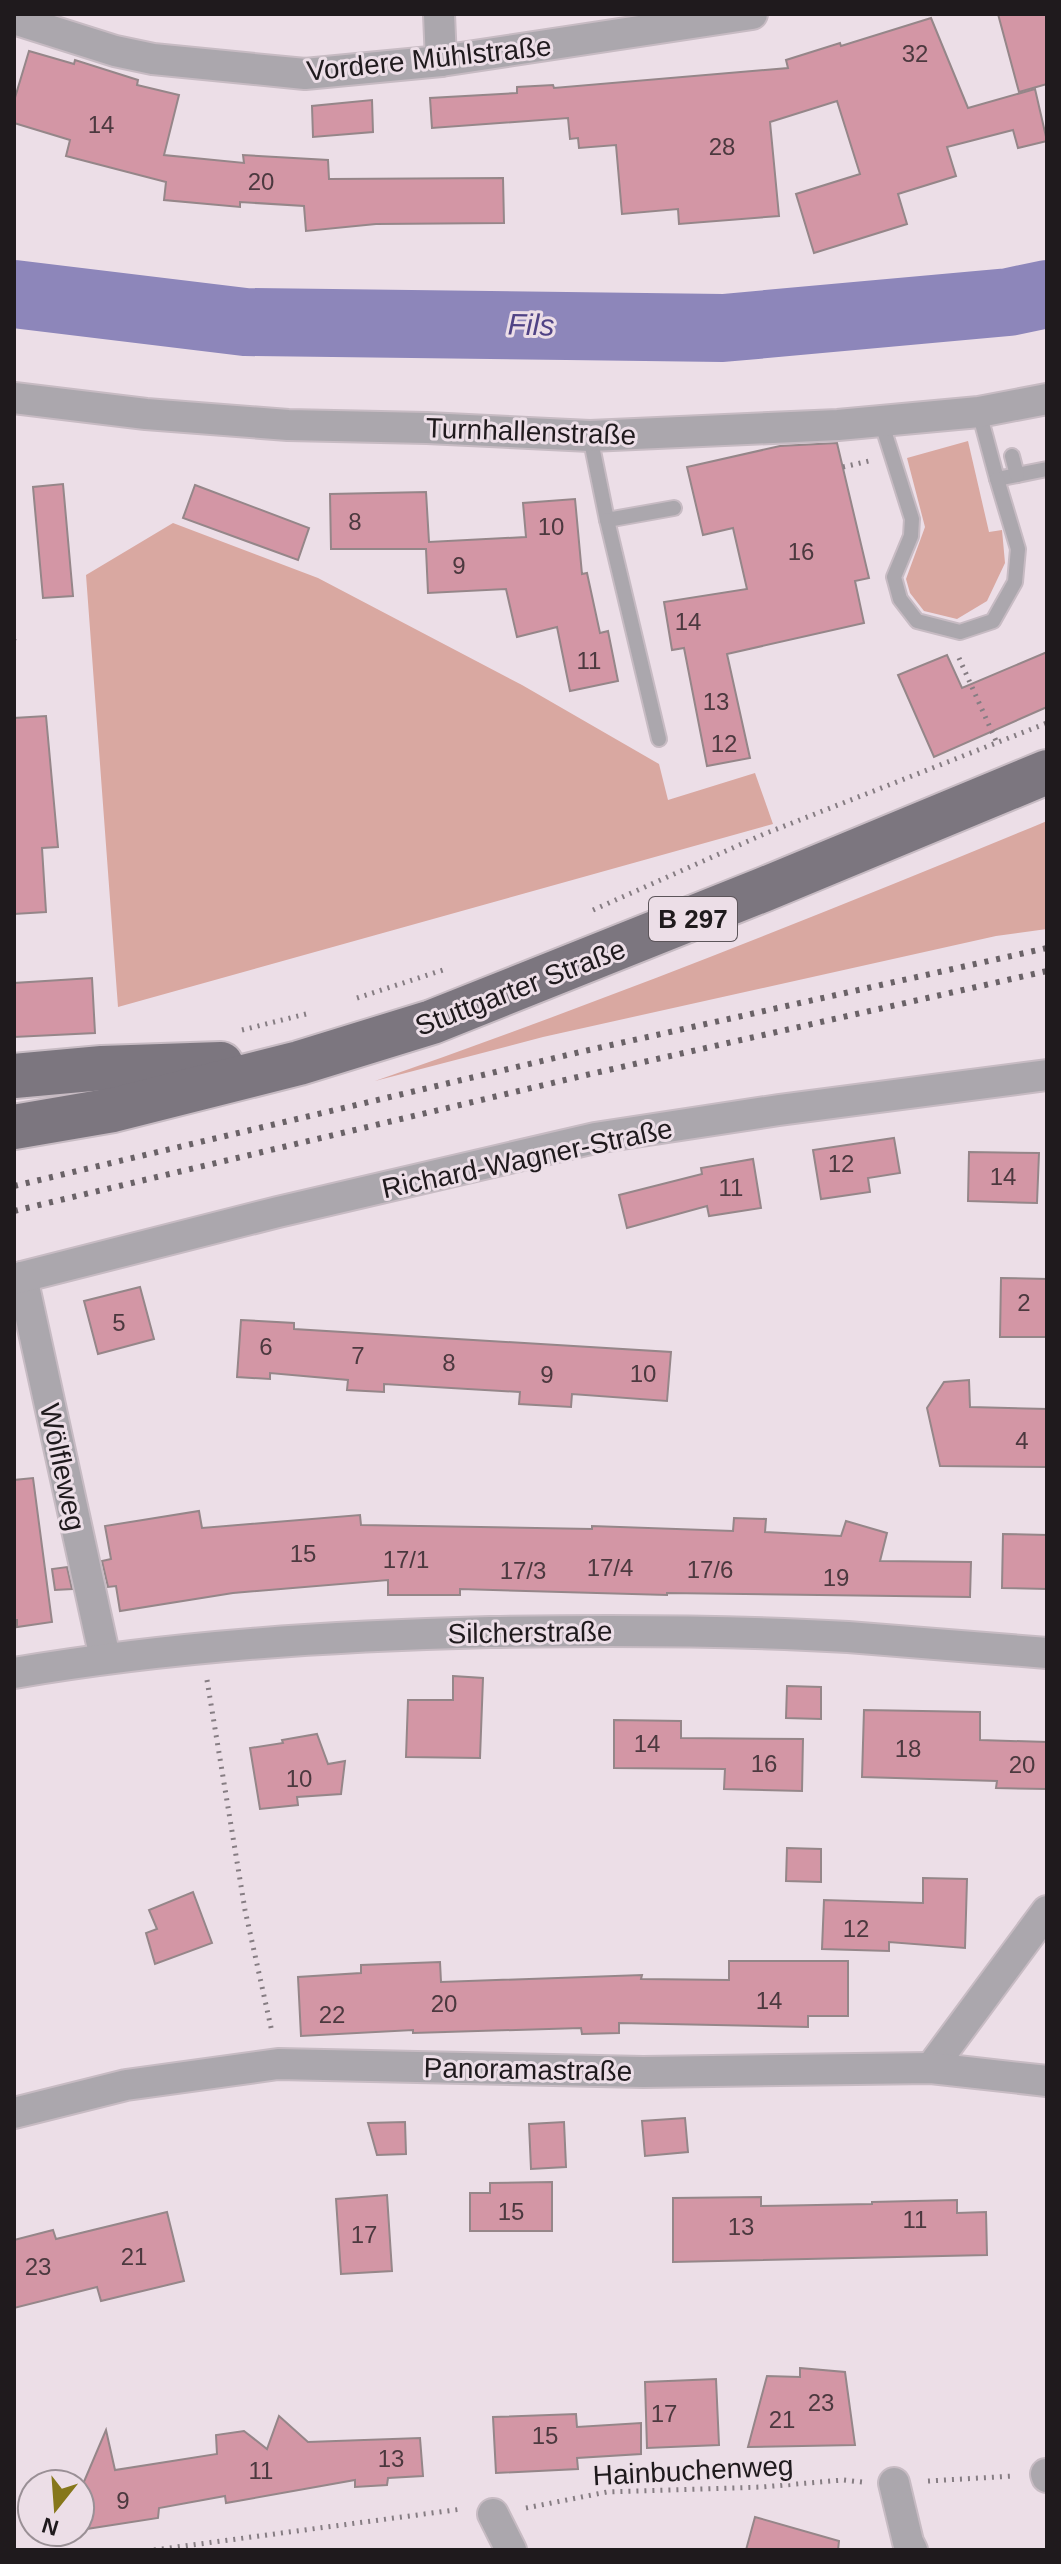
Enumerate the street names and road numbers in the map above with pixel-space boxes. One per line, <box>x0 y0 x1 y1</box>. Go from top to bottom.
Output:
street label: Vordere Mühlstraße <box>305 30 553 87</box>
street label: Turnhallenstraße <box>425 412 637 451</box>
road number: B 297 <box>649 897 737 941</box>
street label: Stuttgarter Straße <box>411 933 630 1042</box>
street label: Richard-Wagner-Straße <box>379 1113 675 1204</box>
street label: Wölfleweg <box>34 1401 91 1534</box>
street label: Silcherstraße <box>447 1616 613 1649</box>
street label: Panoramastraße <box>423 2052 633 2087</box>
street label: Hainbuchenweg <box>592 2450 794 2491</box>

